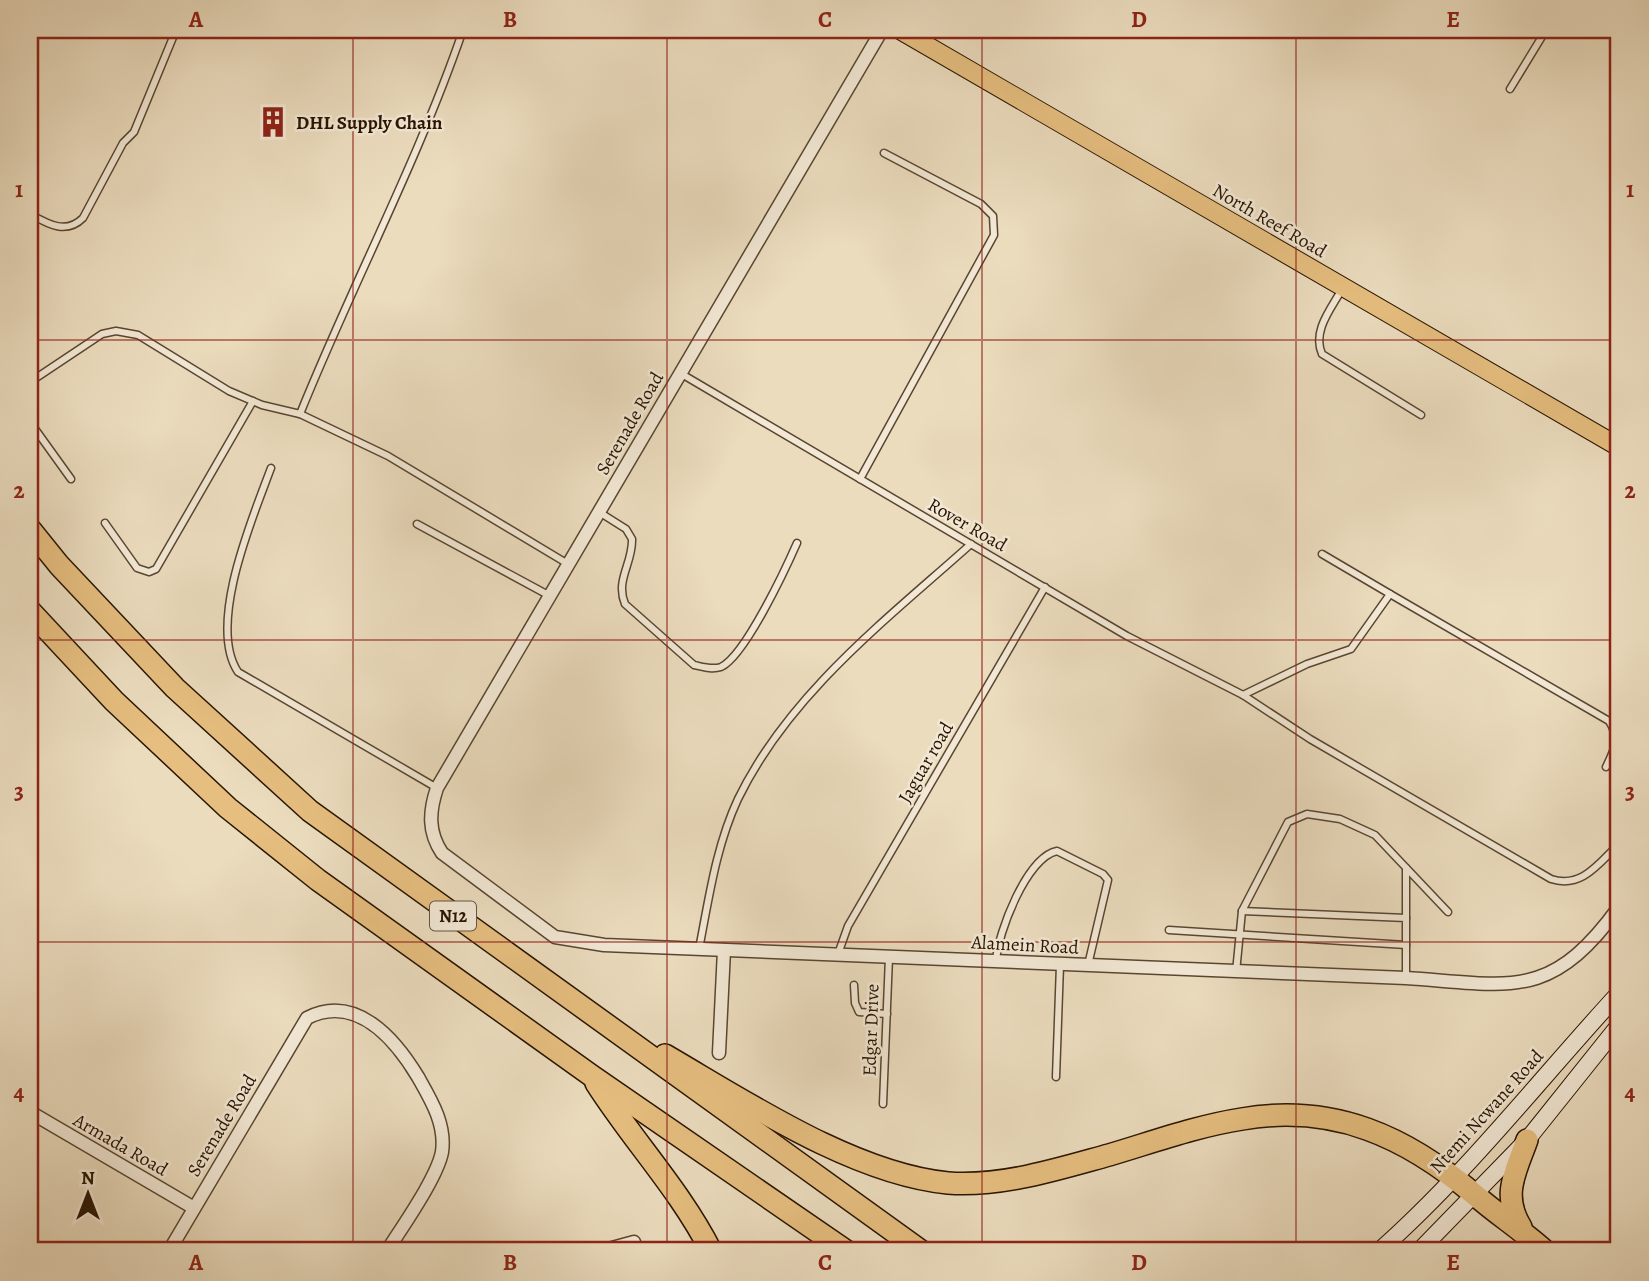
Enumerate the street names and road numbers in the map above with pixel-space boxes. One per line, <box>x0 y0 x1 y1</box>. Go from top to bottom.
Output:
street label: North Reef Road <box>1208 178 1332 264</box>
street label: Serenade Road <box>590 366 670 480</box>
street label: Rover Road <box>923 492 1013 558</box>
street label: Jaguar road <box>892 716 960 808</box>
road number: N12 <box>430 902 476 931</box>
street label: Alamein Road <box>970 929 1080 961</box>
street label: Edgar Drive <box>856 983 886 1077</box>
street label: Ntemi Ncwane Road <box>1424 1043 1550 1179</box>
street label: Serenade Road <box>181 1069 263 1182</box>
street label: Armada Road <box>68 1107 173 1183</box>

